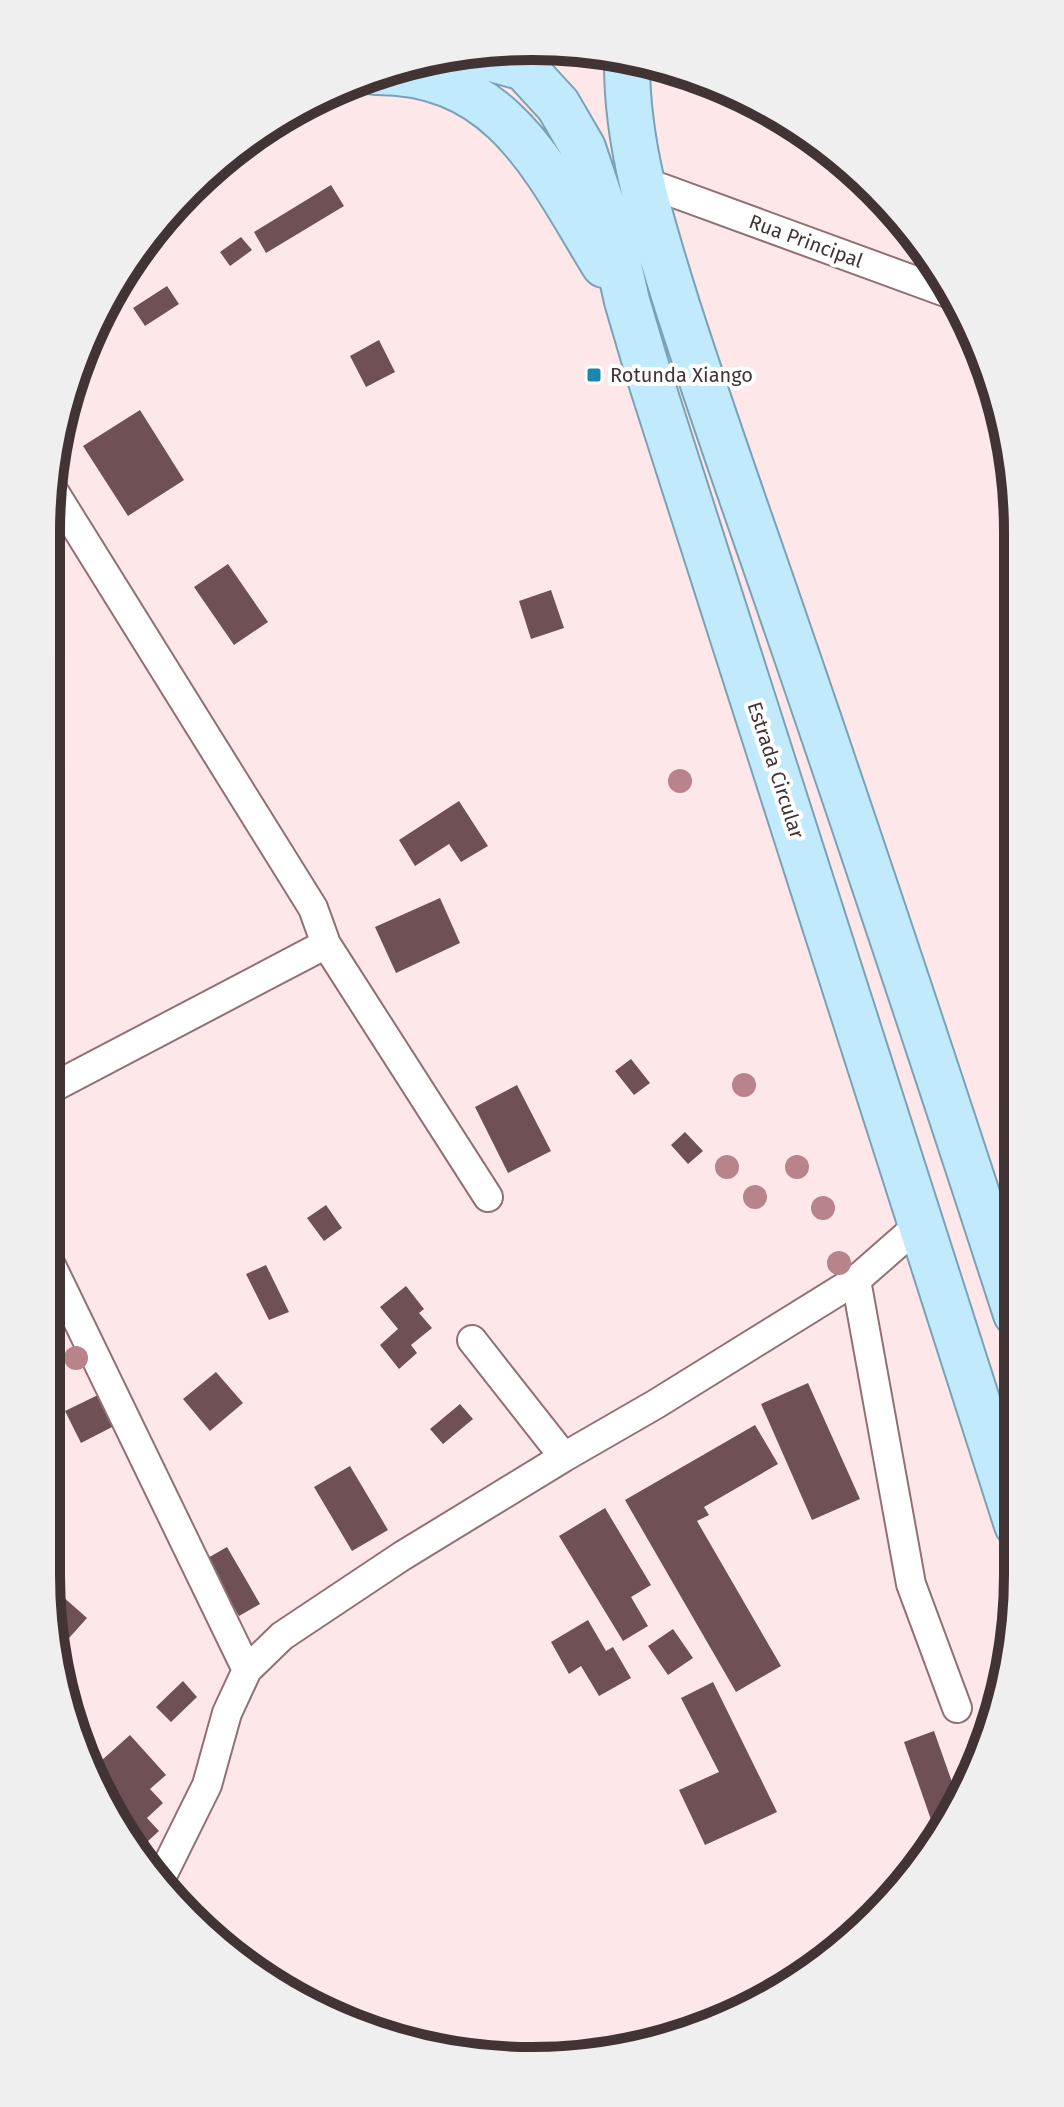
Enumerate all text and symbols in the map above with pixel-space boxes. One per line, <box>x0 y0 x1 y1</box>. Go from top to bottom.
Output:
street label: Rua Principal <box>746 209 866 273</box>
place label: Rotunda Xiango <box>610 363 753 387</box>
marker: Rotunda Xiango <box>585 366 603 384</box>
street label: Estrada Circular <box>743 699 810 842</box>

